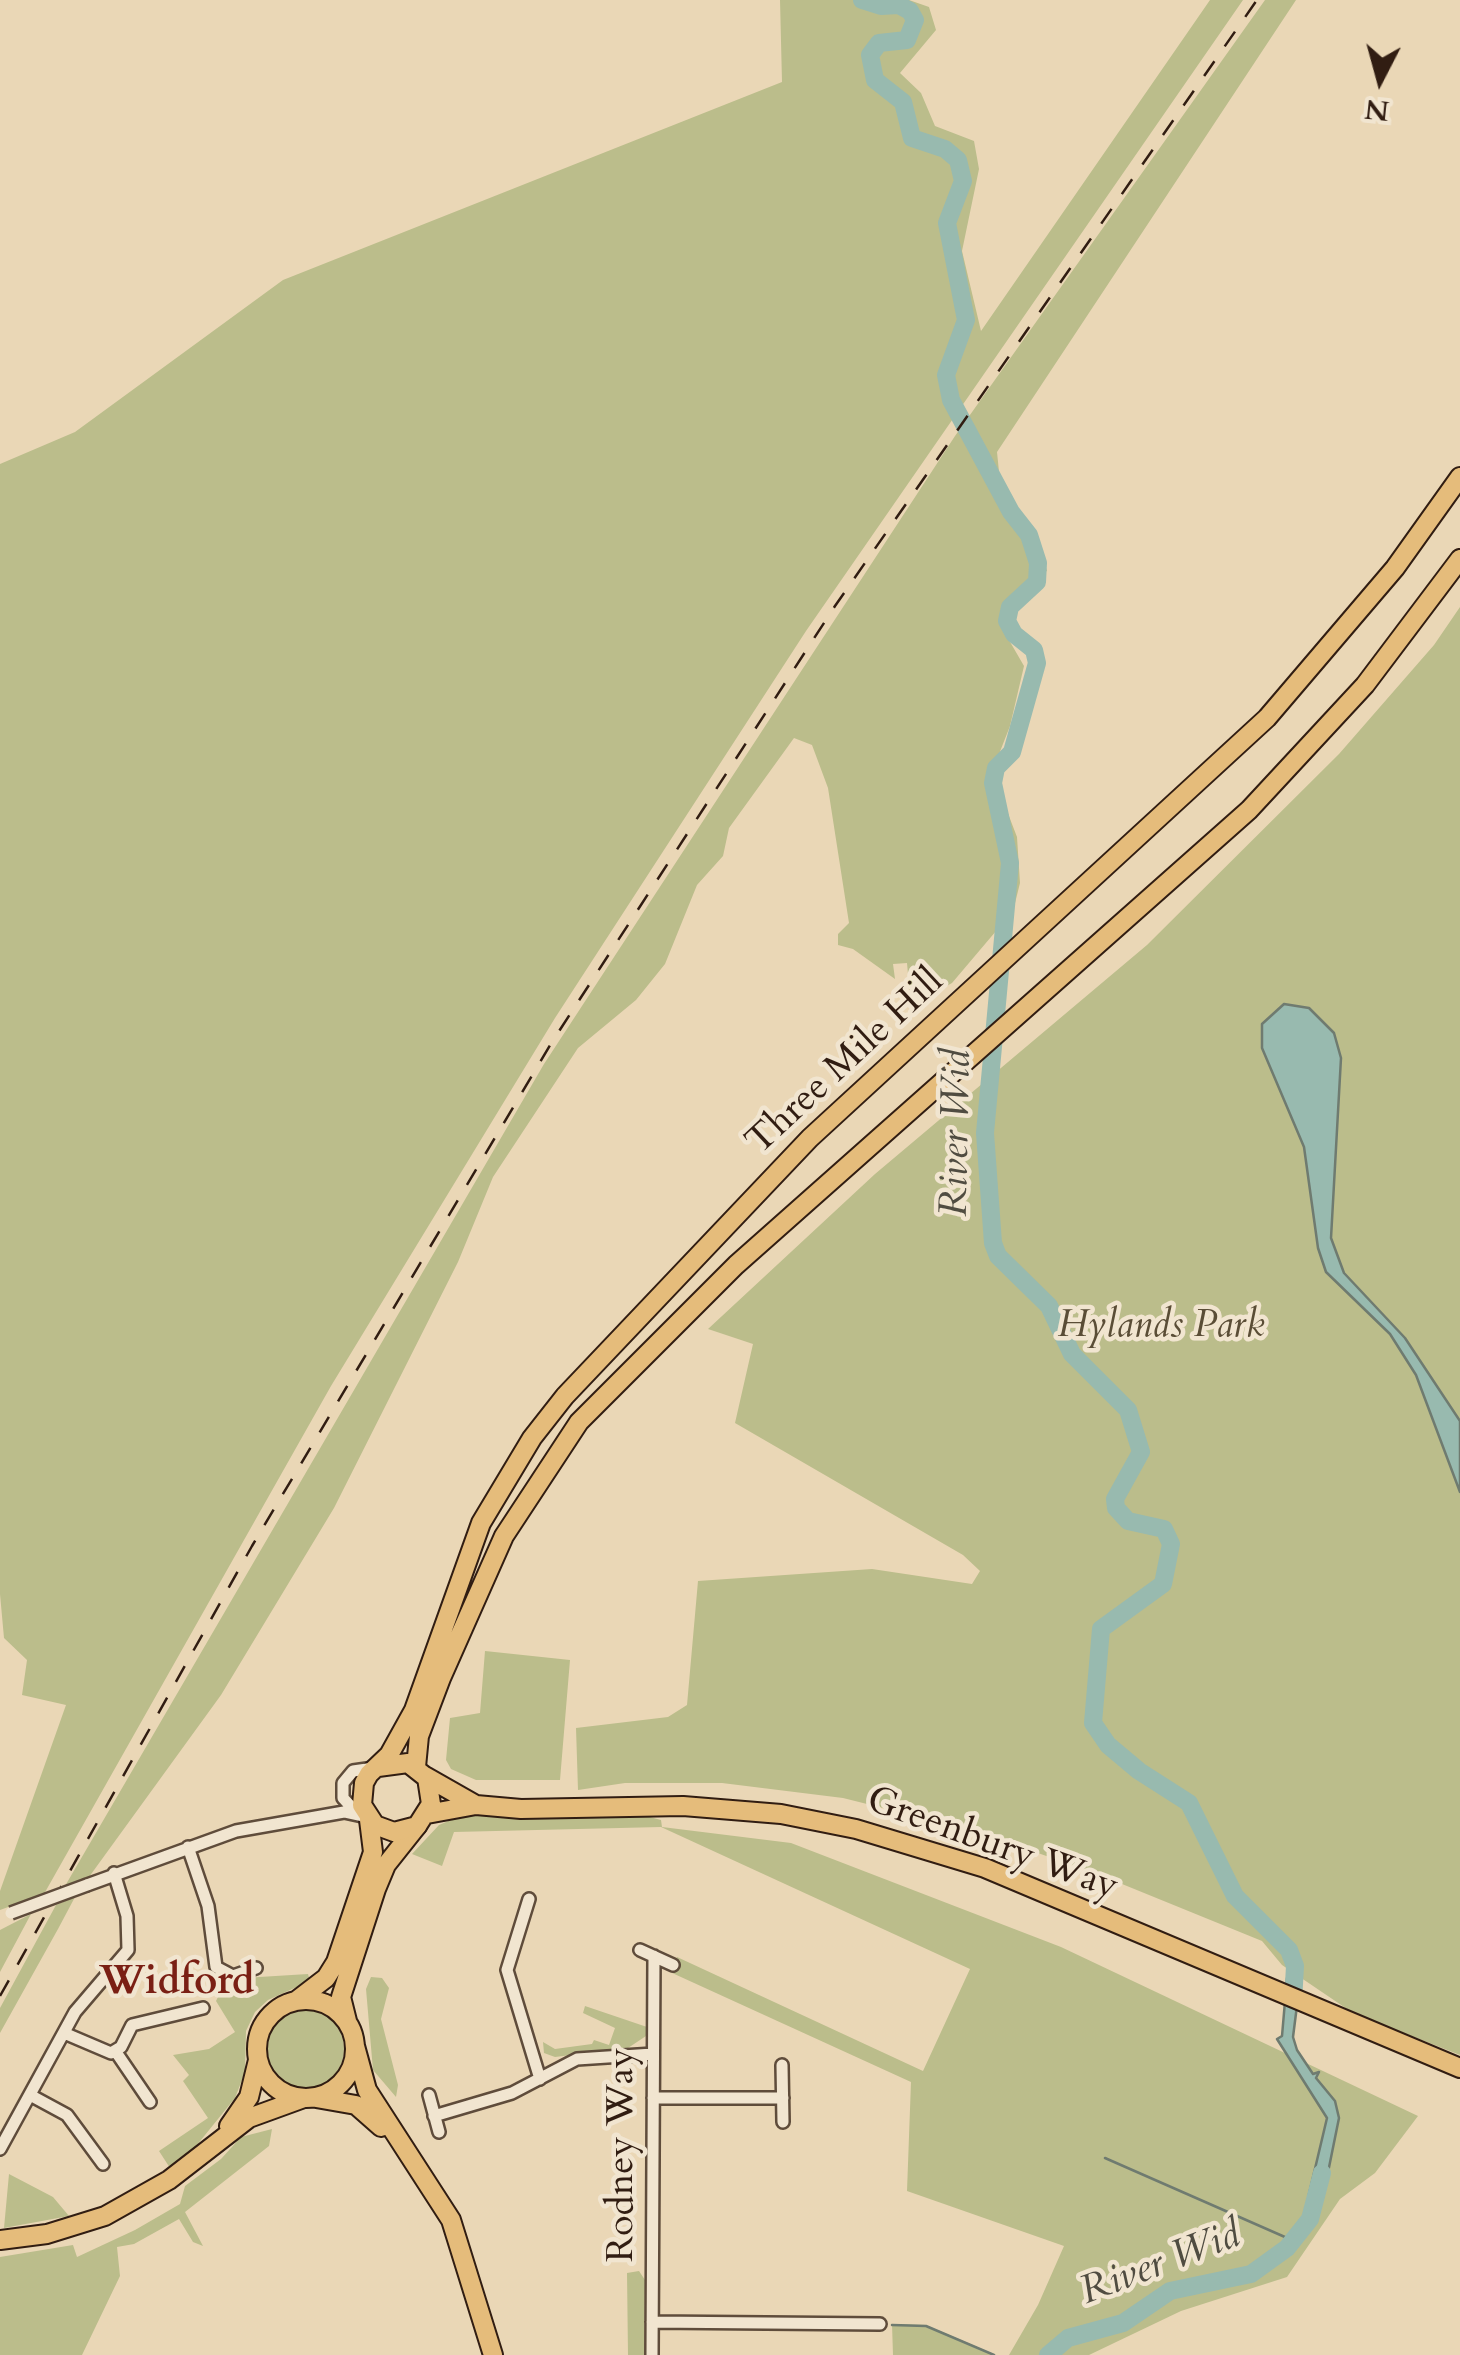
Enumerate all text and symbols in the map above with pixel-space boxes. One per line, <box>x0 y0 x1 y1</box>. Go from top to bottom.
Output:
north arrow <box>1330 30 1430 130</box>
text: N <box>1363 90 1391 130</box>
street label: Three Mile Hill <box>738 960 954 1166</box>
water label: River Wid <box>933 1049 983 1217</box>
park label: Hylands Park <box>1057 1304 1265 1350</box>
street label: Greenbury Way <box>860 1778 1124 1912</box>
district label: Widford <box>99 1960 255 2008</box>
street label: Rodney Way <box>600 2048 646 2262</box>
water label: River Wid <box>1074 2213 1248 2317</box>

